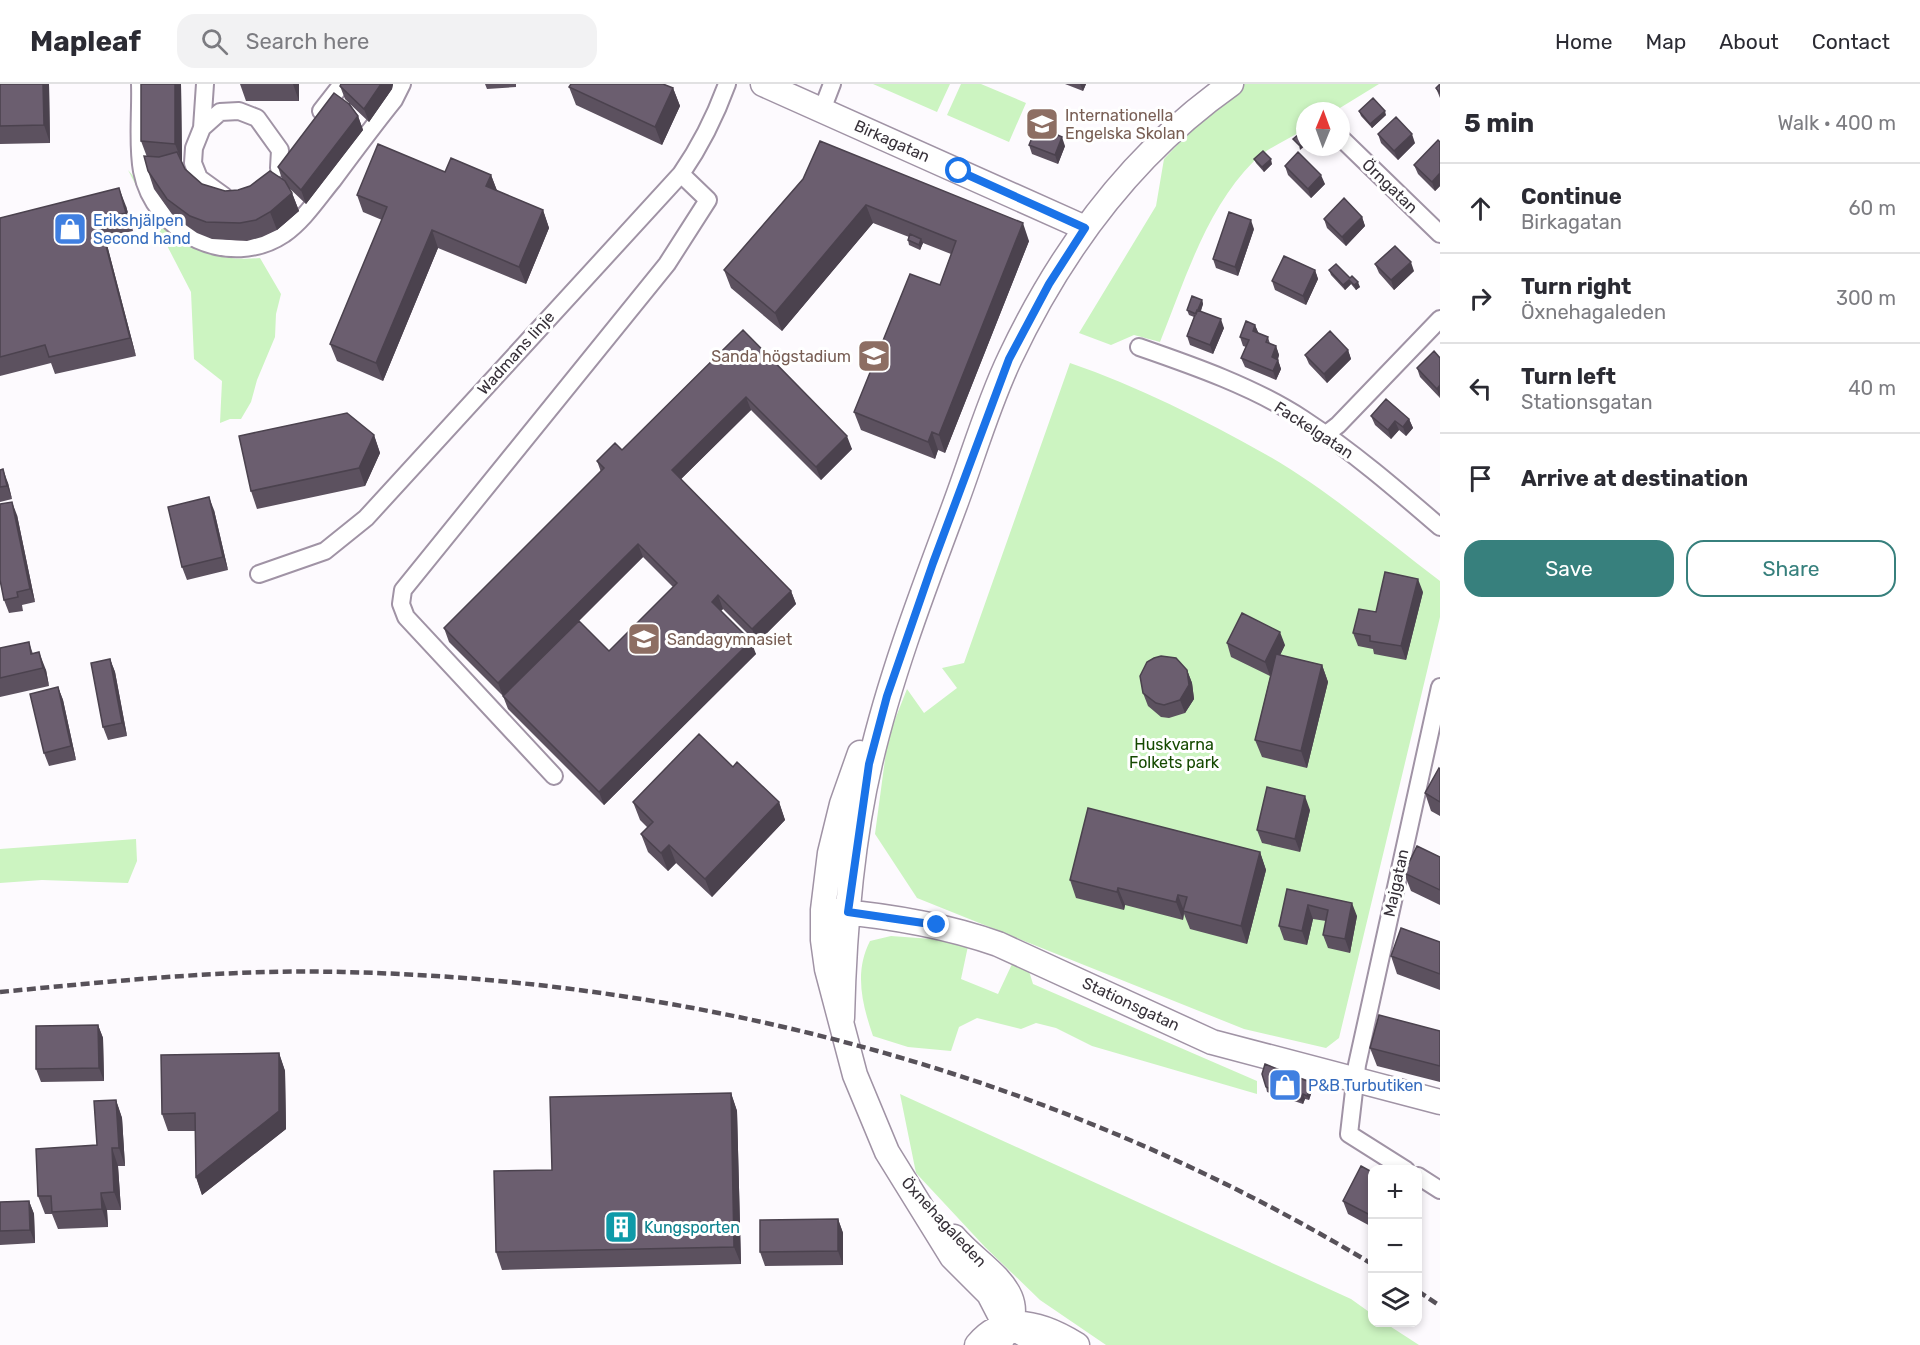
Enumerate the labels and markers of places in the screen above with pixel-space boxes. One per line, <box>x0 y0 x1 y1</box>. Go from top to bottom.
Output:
school or university icon: Internationella Engelska Skolan <box>1024 106 1060 142</box>
place label: Internationella Engelska Skolan <box>1065 106 1185 143</box>
shop icon: Erikshjälpen Second hand <box>52 211 88 247</box>
place label: Erikshjälpen Second hand <box>93 211 191 248</box>
school or university icon: Sanda högstadium <box>856 338 892 374</box>
place label: Sanda högstadium <box>711 347 851 366</box>
school or university icon: Sandagymnasiet <box>626 621 662 657</box>
place label: Sandagymnasiet <box>667 630 792 649</box>
shop icon: P&B Turbutiken <box>1267 1067 1303 1103</box>
place label: P&B Turbutiken <box>1308 1076 1423 1095</box>
building icon: Kungsporten <box>603 1209 639 1245</box>
place label: Kungsporten <box>644 1218 740 1237</box>

